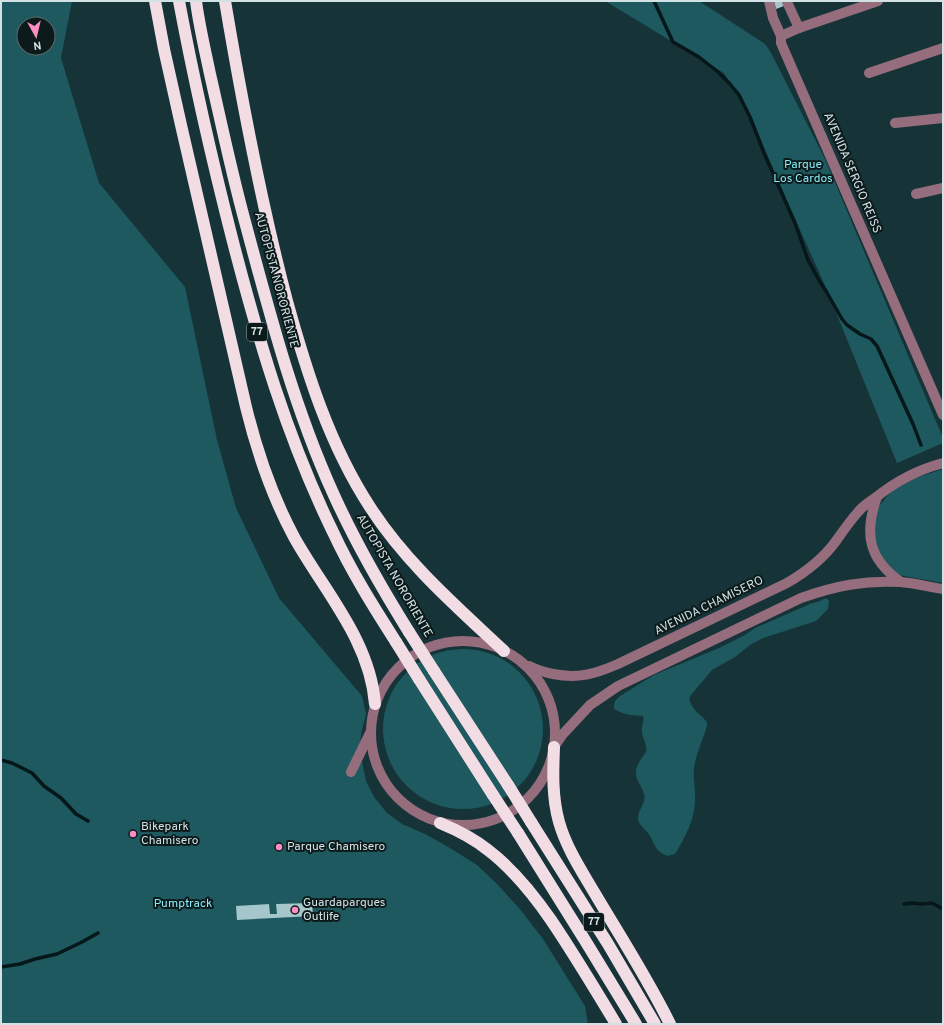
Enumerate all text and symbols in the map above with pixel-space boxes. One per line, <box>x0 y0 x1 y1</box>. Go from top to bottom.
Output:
north arrow <box>16 16 56 56</box>
text: N <box>32 37 42 52</box>
street label: AVENIDA SERGIO REISS <box>819 110 885 236</box>
park label: Parque Los Cardos <box>773 157 833 187</box>
street label: AUTOPISTA NORORIENTE <box>250 210 302 350</box>
road number: 77 <box>247 323 267 341</box>
street label: AUTOPISTA NORORIENTE <box>352 511 436 641</box>
street label: AVENIDA CHAMISERO <box>652 573 766 639</box>
place label: Bikepark Chamisero <box>141 819 199 849</box>
marker: Bikepark Chamisero <box>128 829 138 839</box>
place label: Parque Chamisero <box>287 839 386 855</box>
marker: Parque Chamisero <box>274 842 284 852</box>
place label: Guardaparques Outlife <box>303 895 385 925</box>
park label: Pumptrack <box>154 896 212 912</box>
marker: Guardaparques Outlife <box>290 905 300 915</box>
road number: 77 <box>584 913 604 931</box>

